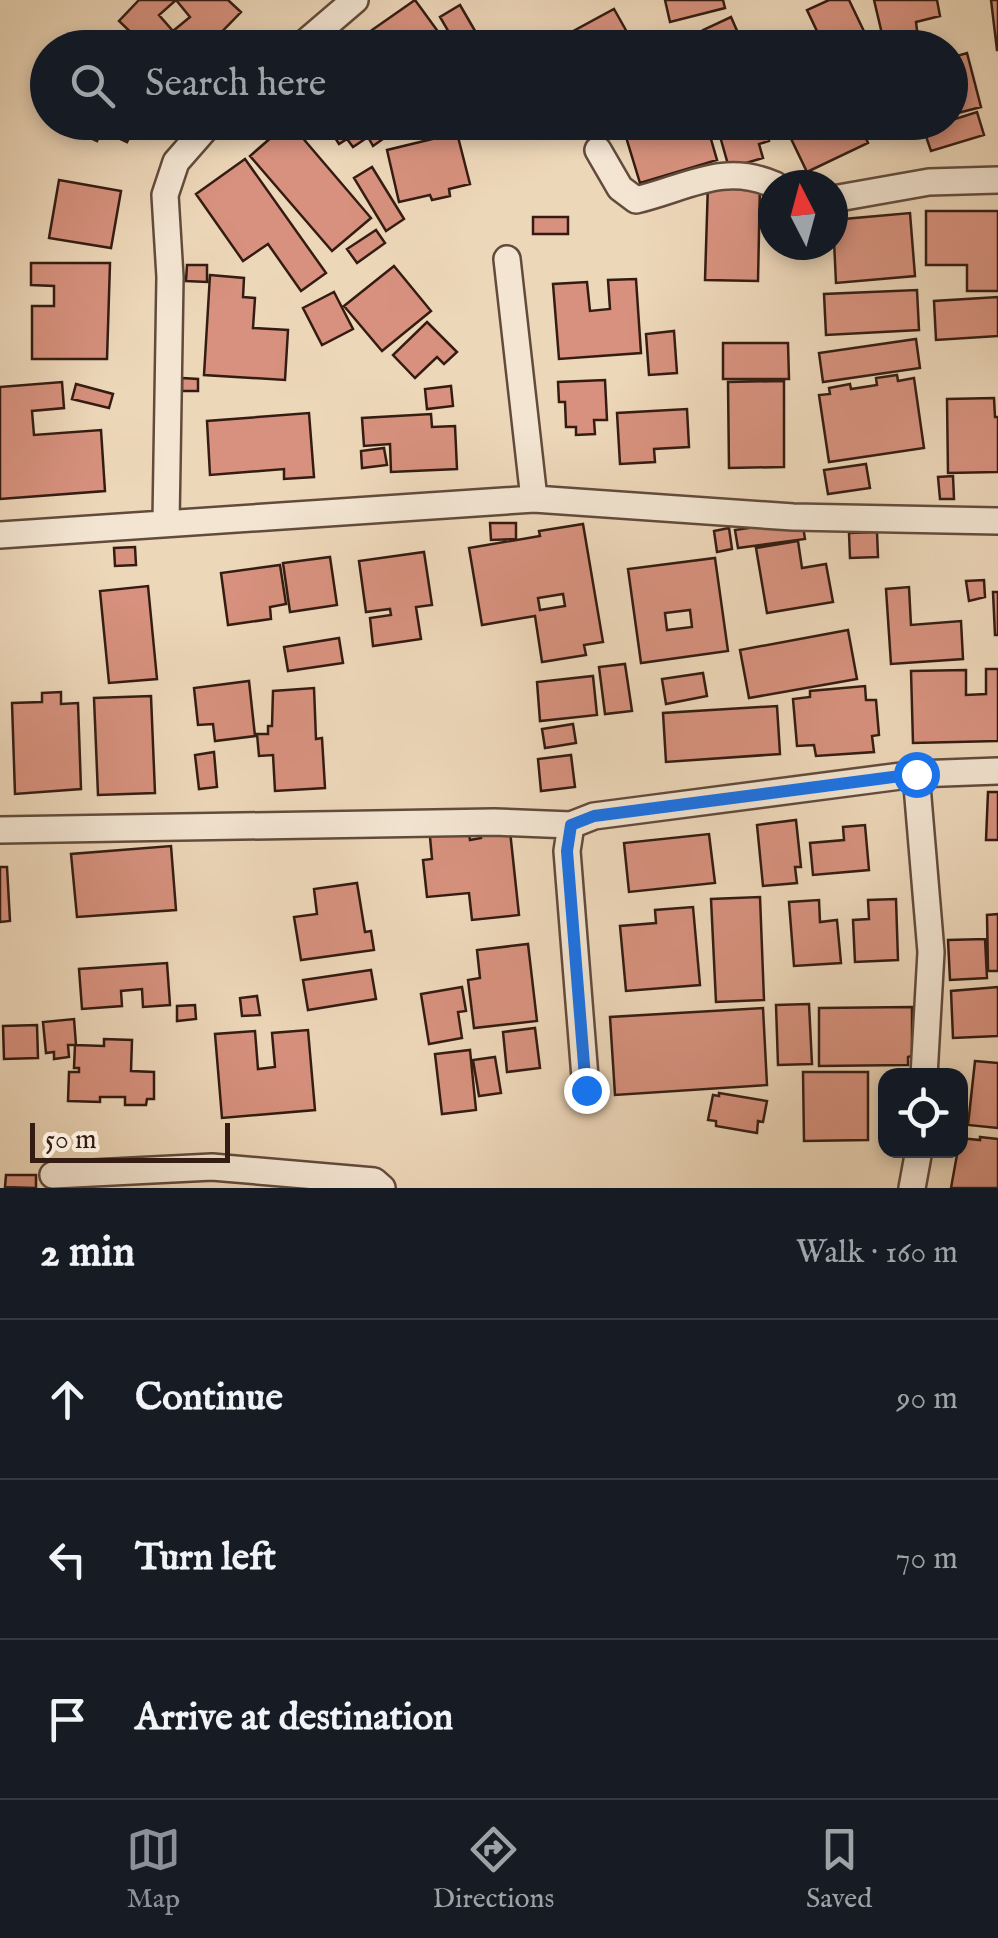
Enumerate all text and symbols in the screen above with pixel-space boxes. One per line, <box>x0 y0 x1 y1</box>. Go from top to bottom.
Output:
search box <box>30 30 968 140</box>
icon: search <box>65 58 120 113</box>
text: Search here <box>145 61 326 109</box>
north arrow <box>758 170 848 260</box>
route start <box>894 752 940 798</box>
route end <box>564 1068 610 1114</box>
map controls <box>878 1068 968 1158</box>
button: locate <box>878 1068 968 1158</box>
scale bar <box>30 1118 230 1162</box>
text: 50 m <box>45 1123 97 1158</box>
text: 2 min <box>40 1227 135 1280</box>
text: Walk · 160 m <box>796 1233 958 1274</box>
icon: ahead <box>40 1372 95 1427</box>
text: Continue <box>135 1375 283 1423</box>
text: 90 m <box>897 1379 958 1420</box>
icon: left <box>40 1532 95 1587</box>
text: Turn left <box>135 1535 276 1583</box>
text: 70 m <box>896 1539 958 1580</box>
icon: arrive <box>40 1692 95 1747</box>
text: Arrive at destination <box>135 1695 453 1743</box>
tab: Map <box>126 1822 181 1917</box>
tab: Directions <box>432 1822 554 1917</box>
tab: Saved <box>806 1822 872 1917</box>

